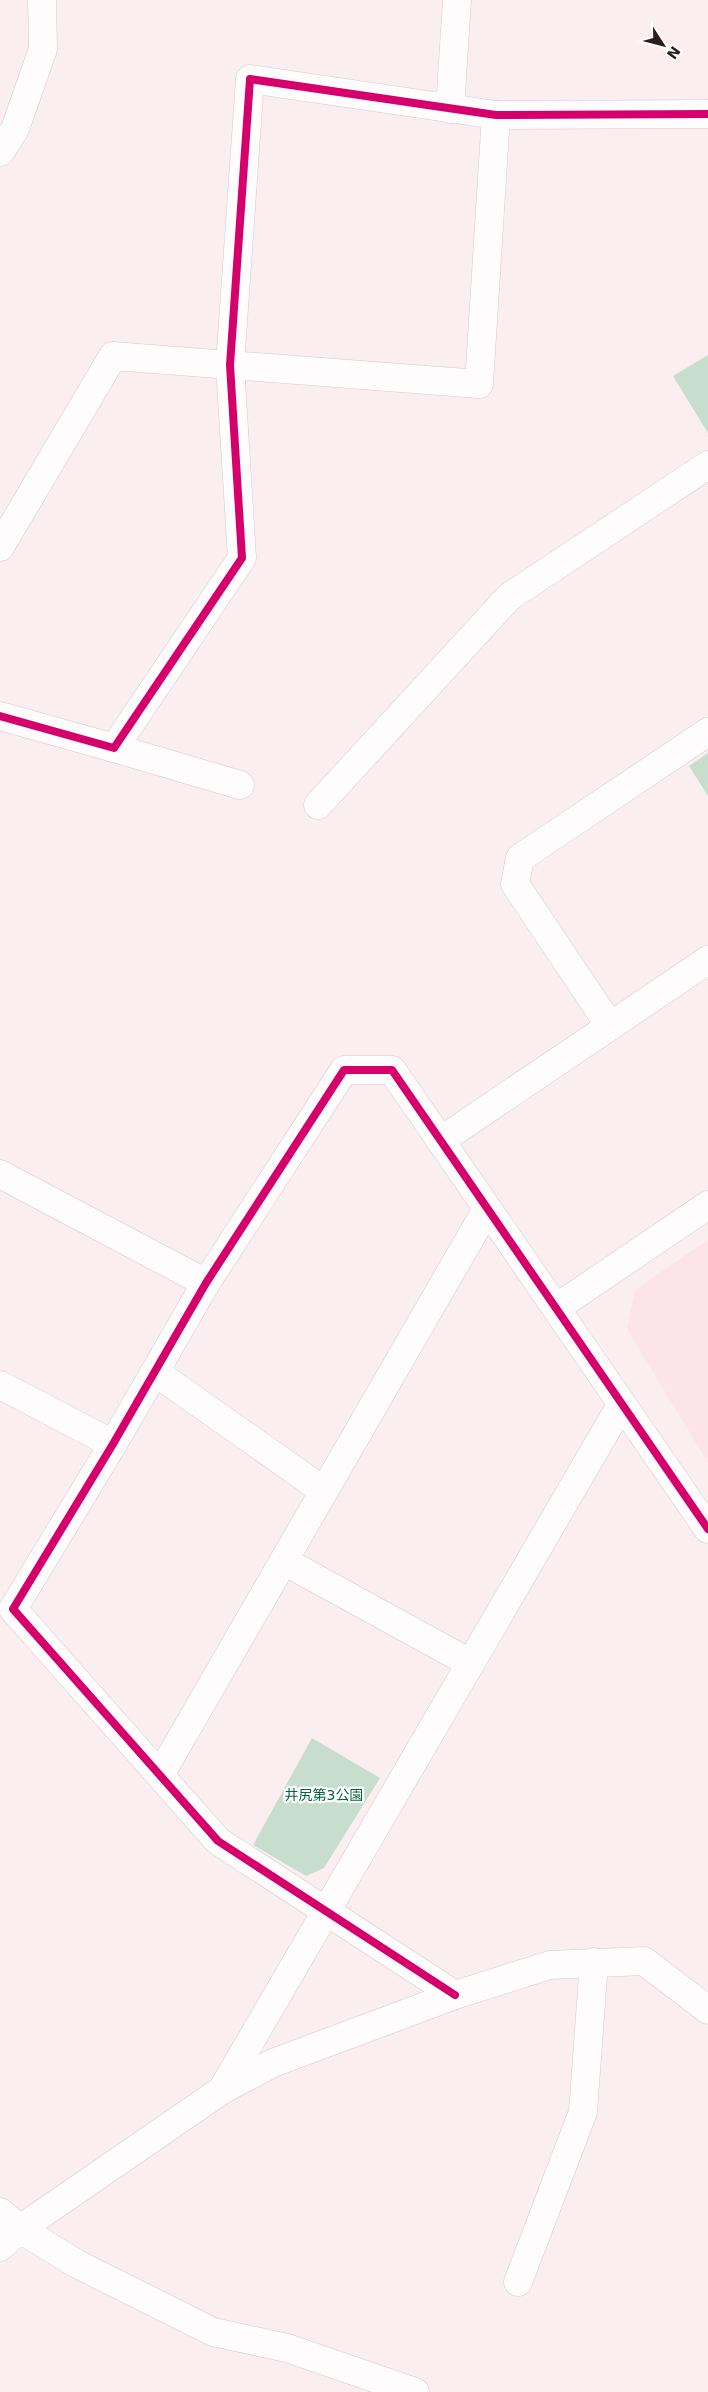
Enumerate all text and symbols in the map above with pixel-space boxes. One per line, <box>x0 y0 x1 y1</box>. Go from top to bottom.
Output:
north arrow <box>638 20 688 70</box>
text: N <box>664 43 683 62</box>
park label: 井尻第3公園 <box>285 1787 363 1803</box>

